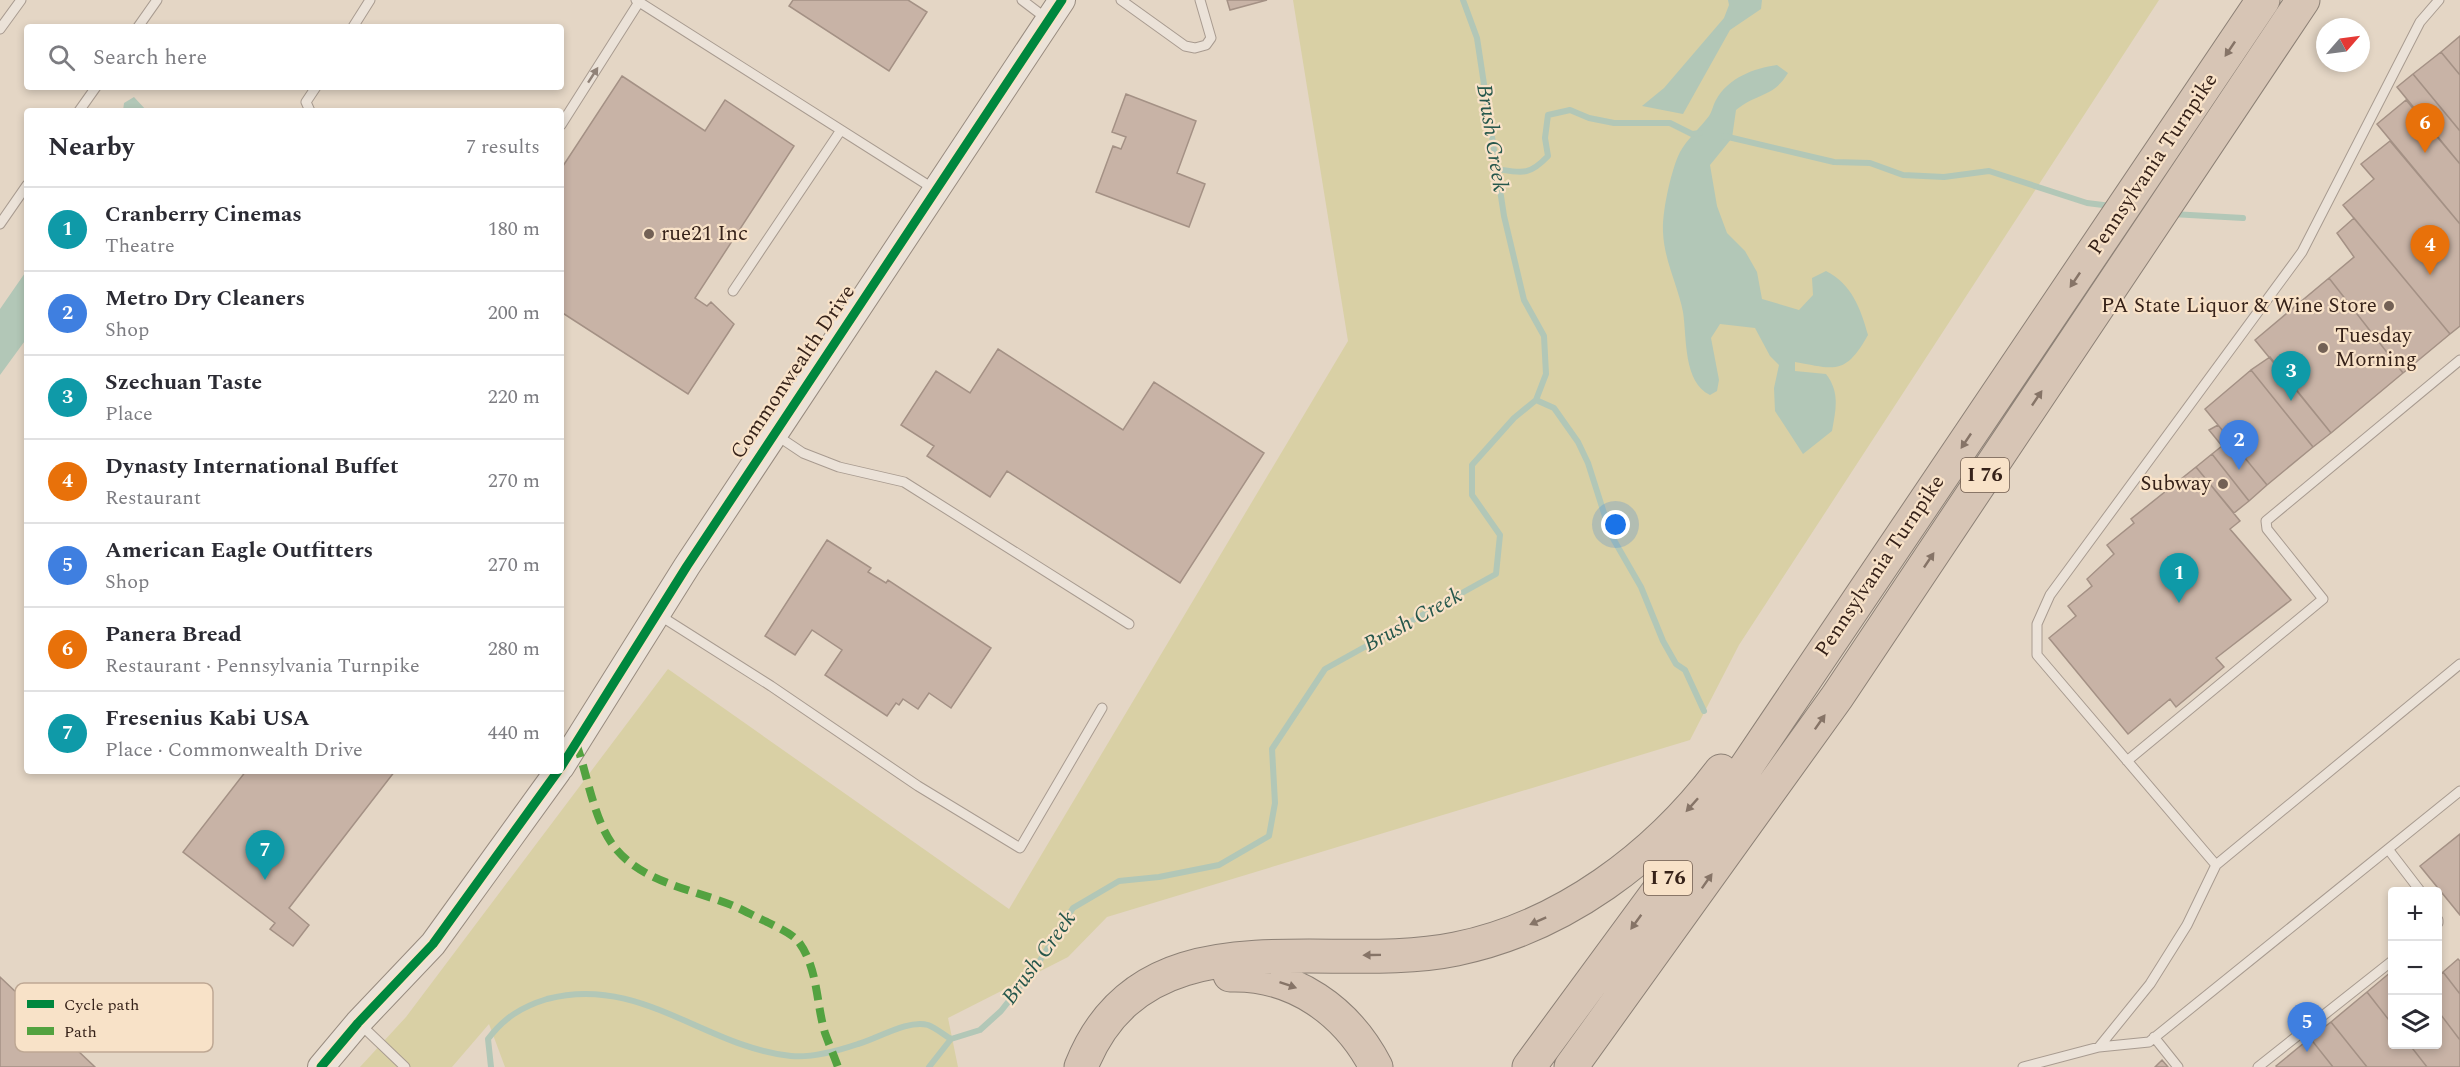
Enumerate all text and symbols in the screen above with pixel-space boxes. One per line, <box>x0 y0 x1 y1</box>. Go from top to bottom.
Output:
north arrow <box>2316 18 2370 72</box>
search box <box>24 24 564 90</box>
one-way arrow <box>2225 40 2236 57</box>
icon: search <box>45 41 78 74</box>
text: Search here <box>93 41 207 74</box>
street label: Pennsylvania Turnpike <box>2080 66 2226 262</box>
one-way arrow <box>587 67 598 83</box>
water label: Brush Creek <box>1467 82 1517 194</box>
pin: 6 <box>2406 104 2444 153</box>
text: Nearby <box>48 127 134 167</box>
text: 7 results <box>466 132 540 162</box>
text: Cranberry Cinemas <box>105 198 302 231</box>
text: 1 <box>62 214 73 244</box>
text: 180 m <box>488 214 540 244</box>
place label: rue21 Inc <box>661 218 748 250</box>
pin: 4 <box>2410 226 2450 275</box>
marker: rue21 Inc <box>642 227 656 241</box>
text: Theatre <box>105 231 175 261</box>
one-way arrow <box>2069 272 2081 288</box>
street label: Commonwealth Drive <box>722 278 864 466</box>
text: Metro Dry Cleaners <box>105 282 305 315</box>
place label: PA State Liquor & Wine Store <box>2101 290 2377 322</box>
text: 2 <box>62 298 73 328</box>
text: 200 m <box>488 298 540 328</box>
marker: PA State Liquor & Wine Store <box>2382 299 2396 313</box>
text: Shop <box>105 315 149 345</box>
place label: Tuesday Morning <box>2335 320 2417 376</box>
marker: Tuesday Morning <box>2316 341 2330 355</box>
pin: 3 <box>2272 352 2310 401</box>
text: Szechuan Taste <box>105 366 262 399</box>
text: 3 <box>62 382 73 412</box>
text: 220 m <box>488 382 540 412</box>
one-way arrow <box>2031 390 2042 406</box>
text: Place <box>105 399 153 429</box>
pin: 2 <box>2220 420 2258 470</box>
one-way arrow <box>1960 432 1972 448</box>
text: Dynasty International Buffet <box>105 450 398 483</box>
road number: I 76 <box>1961 458 2009 492</box>
text: 4 <box>62 466 73 496</box>
text: 270 m <box>488 466 540 496</box>
street label: Pennsylvania Turnpike <box>1807 468 1953 664</box>
place label: Subway <box>2140 468 2212 500</box>
marker: Subway <box>2216 477 2230 491</box>
text: Restaurant <box>105 483 201 513</box>
your location <box>1601 510 1630 539</box>
text: American Eagle Outfitters <box>105 534 373 567</box>
text: 5 <box>62 550 73 580</box>
text: 270 m <box>488 550 540 580</box>
one-way arrow <box>1923 552 1934 568</box>
pin: 1 <box>2160 554 2198 603</box>
text: Shop <box>105 567 149 597</box>
water label: Brush Creek <box>1357 579 1469 661</box>
text: Panera Bread <box>105 618 242 651</box>
text: 6 <box>62 634 73 664</box>
text: 280 m <box>488 634 540 664</box>
text: Restaurant · Pennsylvania Turnpike <box>105 651 420 681</box>
text: Fresenius Kabi USA <box>105 702 310 735</box>
one-way arrow <box>1814 714 1826 730</box>
text: 7 <box>62 718 73 748</box>
text: 440 m <box>488 718 540 748</box>
text: Place · Commonwealth Drive <box>105 735 363 765</box>
one-way arrow <box>1686 797 1699 812</box>
pin: 7 <box>246 830 284 880</box>
road number: I 76 <box>1644 861 1692 895</box>
one-way arrow <box>1701 873 1713 889</box>
map controls <box>2388 887 2442 1049</box>
button: + <box>2388 887 2442 941</box>
water label: Brush Creek <box>994 904 1084 1012</box>
one-way arrow <box>1630 914 1642 930</box>
one-way arrow <box>1529 917 1547 926</box>
button: − <box>2388 941 2442 995</box>
one-way arrow <box>1363 950 1382 960</box>
one-way arrow <box>1279 980 1297 990</box>
legend <box>15 983 213 1052</box>
text: Cycle path <box>64 993 139 1017</box>
button: layers <box>2388 995 2442 1049</box>
pin: 5 <box>2288 1002 2326 1052</box>
text: Path <box>64 1020 97 1044</box>

